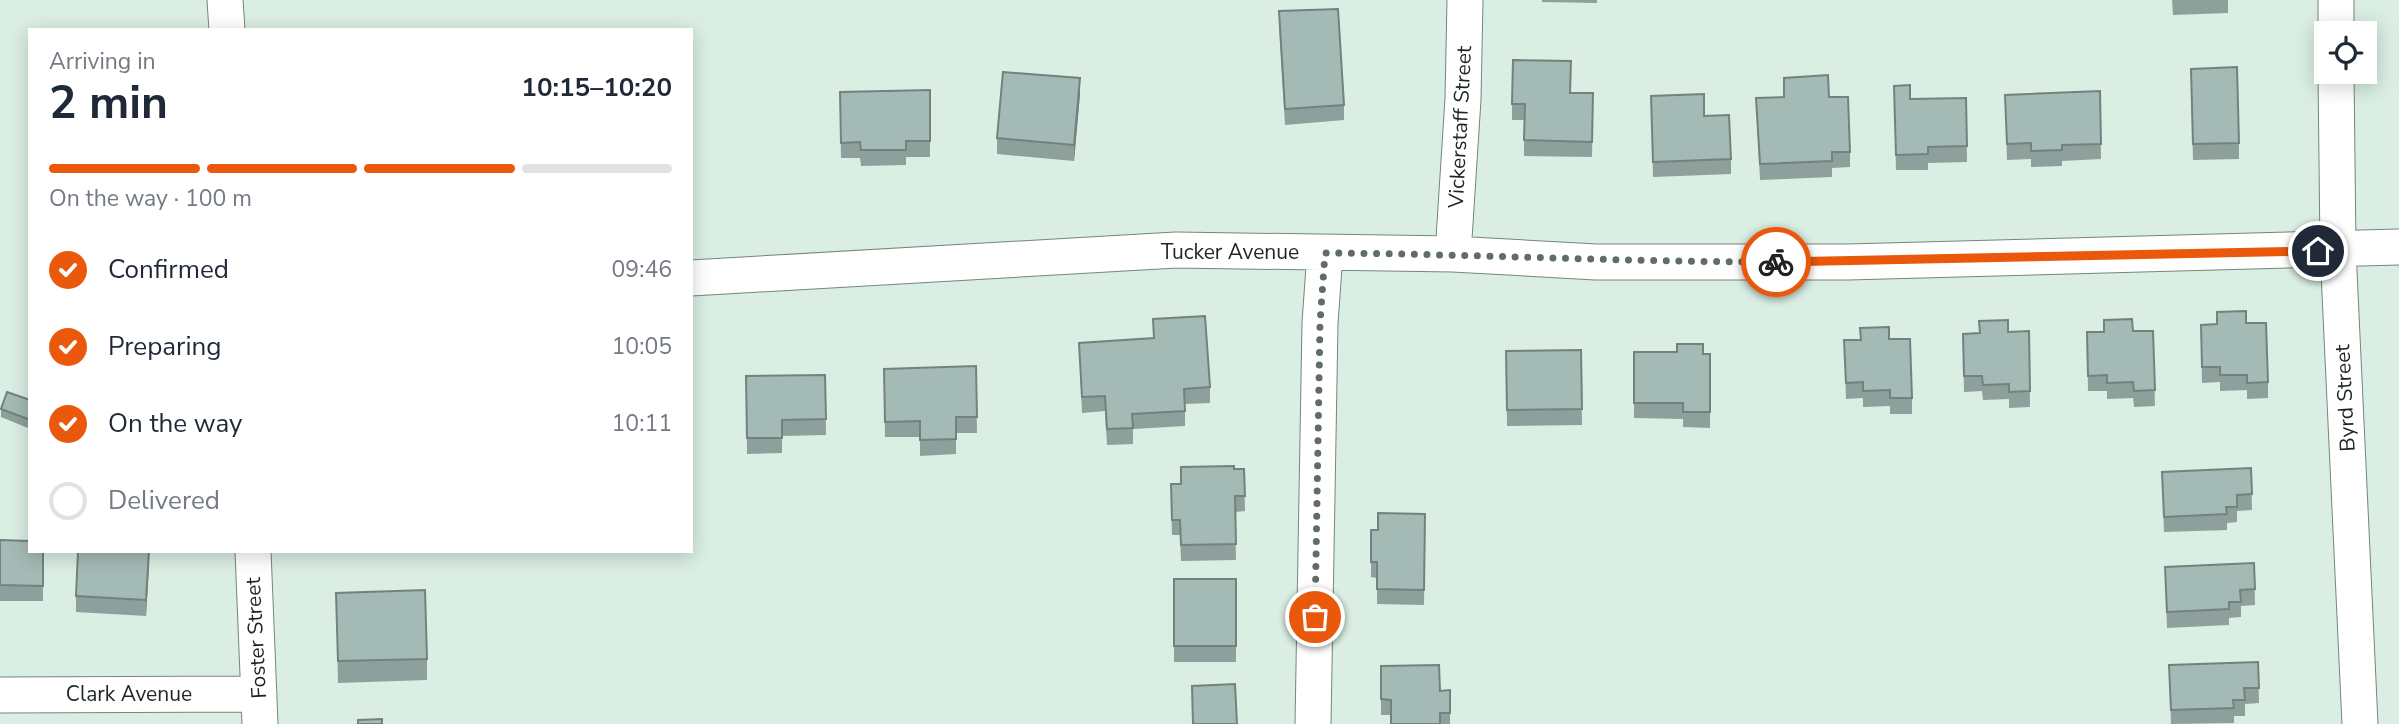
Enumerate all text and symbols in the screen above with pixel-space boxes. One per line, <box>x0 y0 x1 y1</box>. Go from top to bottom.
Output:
map controls <box>2314 21 2377 84</box>
button: locate <box>2314 21 2377 84</box>
street label: Vickerstaff Street <box>1442 44 1478 210</box>
text: Arriving in <box>49 46 156 77</box>
text: 10:15–10:20 <box>521 70 672 105</box>
text: 2 min <box>49 71 168 134</box>
text: On the way · 100 m <box>49 183 252 214</box>
pin <box>2288 221 2348 281</box>
courier <box>1741 227 1811 297</box>
icon: home <box>2299 232 2337 270</box>
street label: Tucker Avenue <box>1161 238 1299 266</box>
icon: bike <box>1757 243 1795 281</box>
icon: check <box>49 251 87 289</box>
text: Confirmed <box>108 252 229 287</box>
text: 09:46 <box>612 254 672 285</box>
icon: check <box>49 328 87 366</box>
text: Preparing <box>108 329 221 364</box>
text: 10:05 <box>612 331 672 362</box>
street label: Byrd Street <box>2328 343 2362 452</box>
icon: check <box>49 405 87 443</box>
text: On the way <box>108 406 242 441</box>
text: 10:11 <box>612 408 672 439</box>
text: Delivered <box>108 483 220 518</box>
street label: Foster Street <box>239 576 273 699</box>
pin <box>1285 587 1345 647</box>
icon: bag <box>1296 598 1334 636</box>
street label: Clark Avenue <box>66 680 192 708</box>

